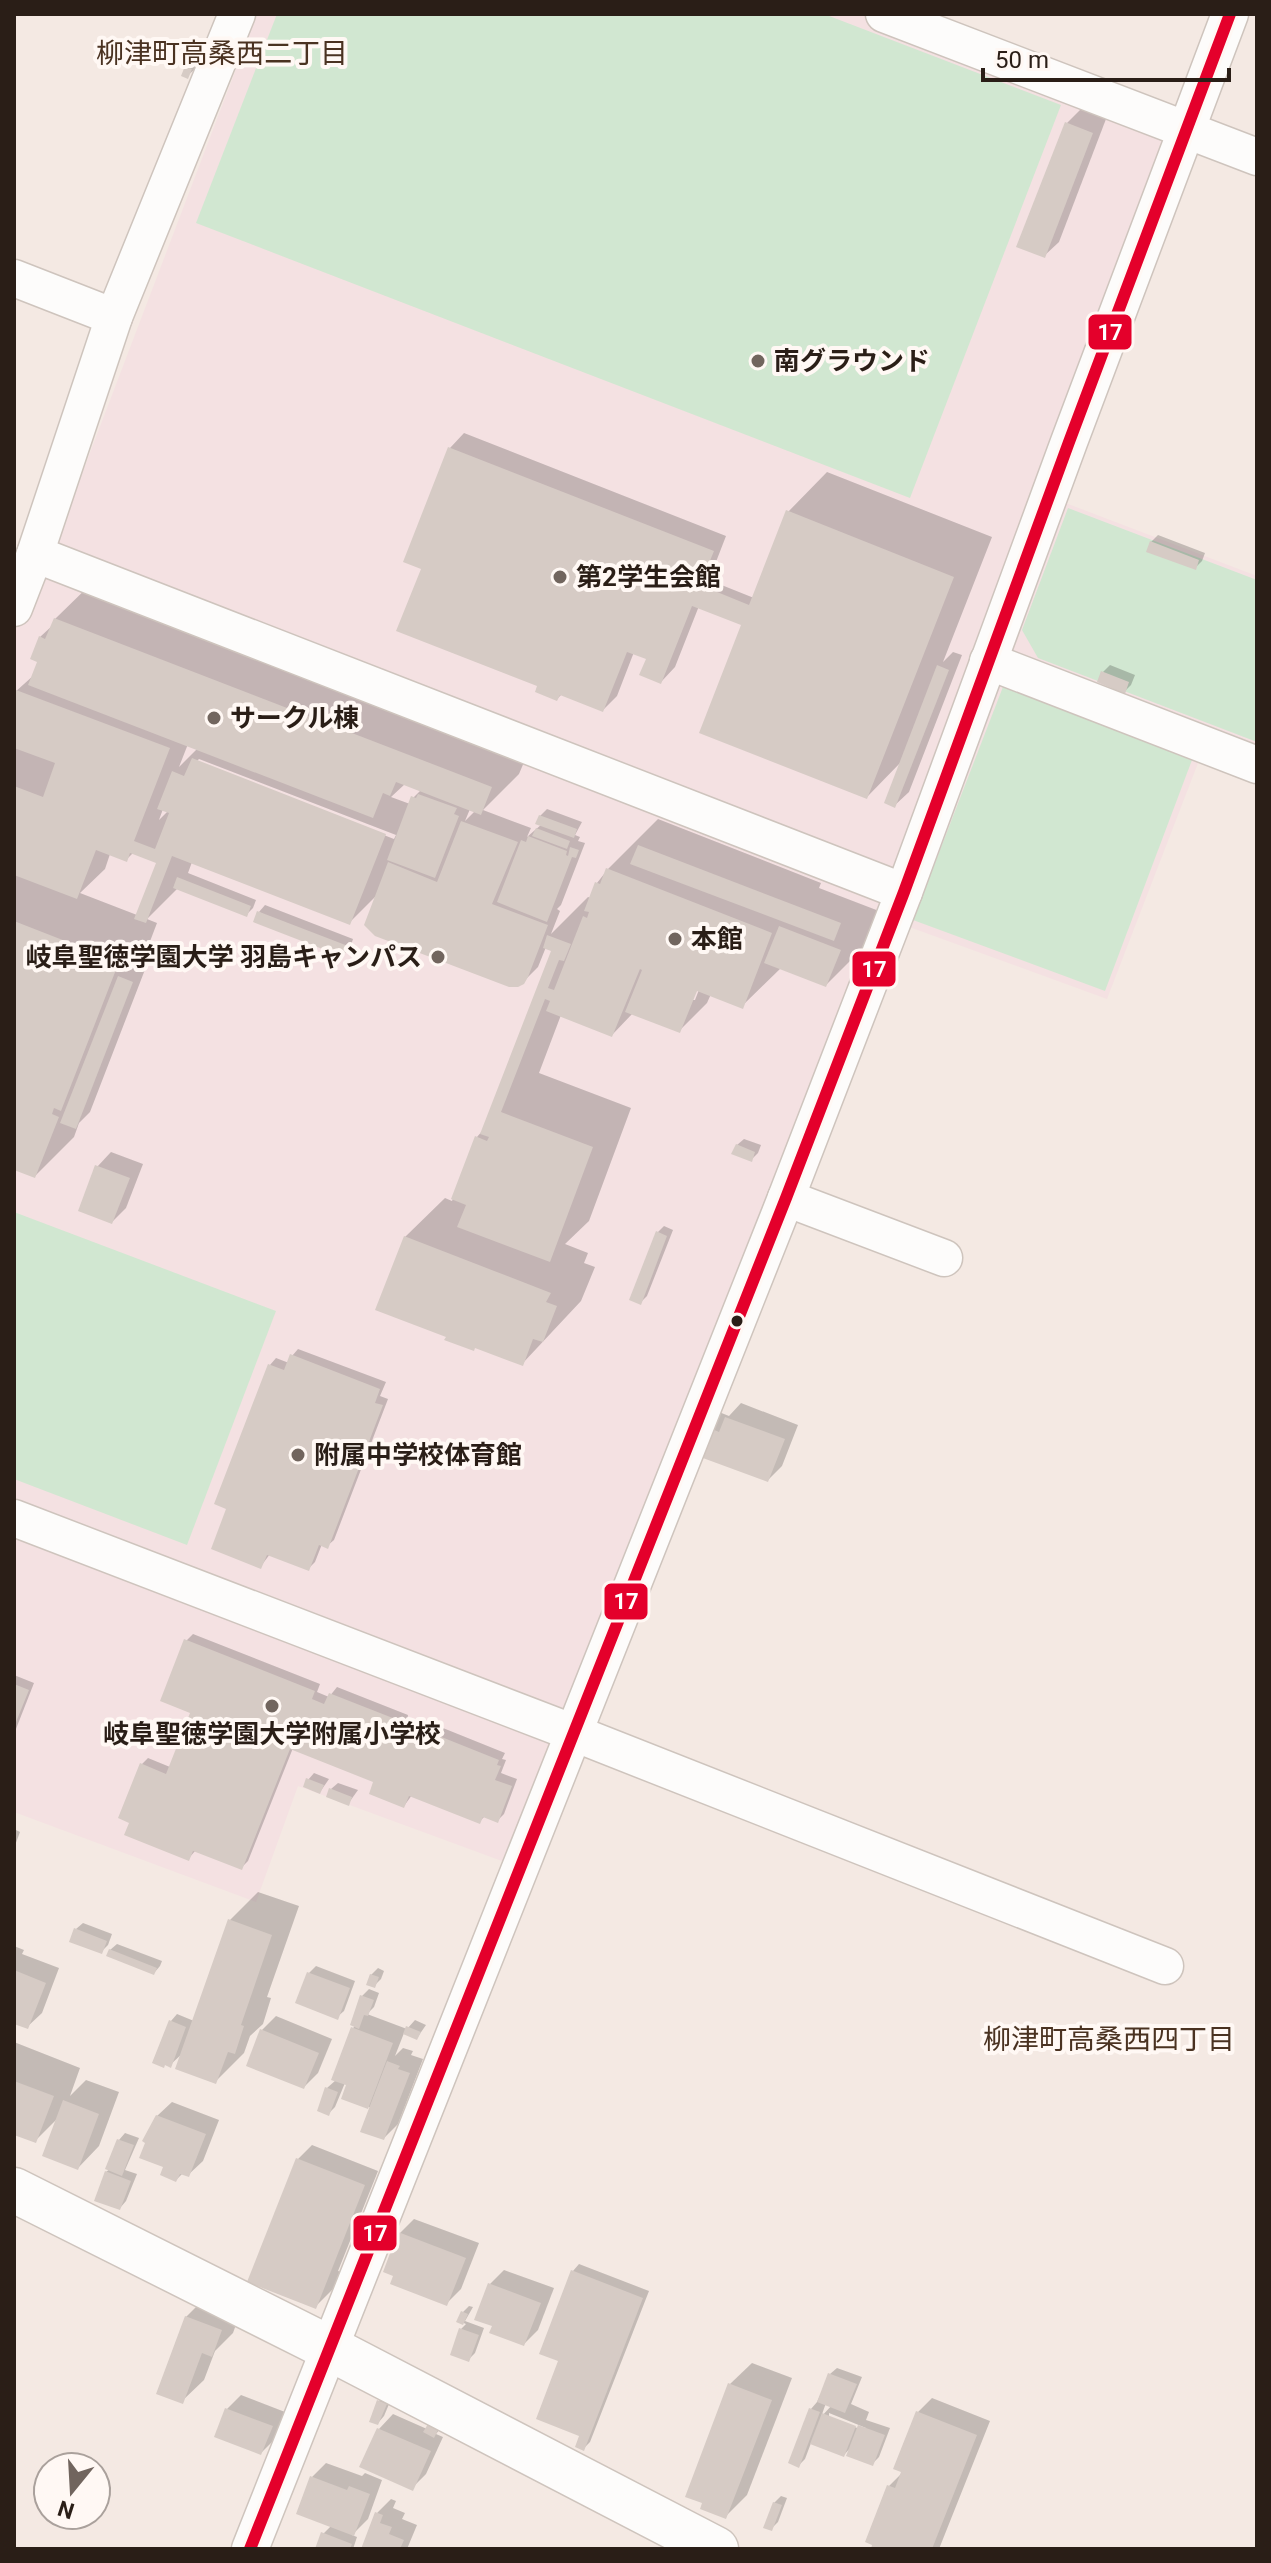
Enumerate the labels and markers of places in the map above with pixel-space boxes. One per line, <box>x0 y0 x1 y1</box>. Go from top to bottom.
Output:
place label: 南グラウンド <box>774 346 930 376</box>
marker: 南グラウンド <box>749 352 767 370</box>
place label: 第2学生会館 <box>576 562 721 592</box>
marker: 第2学生会館 <box>551 568 569 586</box>
place label: サークル棟 <box>230 703 359 733</box>
marker: サークル棟 <box>205 709 223 727</box>
place label: 本館 <box>691 924 743 954</box>
marker: 本館 <box>666 930 684 948</box>
place label: 岐阜聖徳学園大学 羽島キャンパス <box>26 942 422 972</box>
marker: 岐阜聖徳学園大学 羽島キャンパス <box>429 948 447 966</box>
unlabelled marker <box>729 1313 745 1329</box>
place label: 附属中学校体育館 <box>314 1440 522 1470</box>
marker: 附属中学校体育館 <box>289 1446 307 1464</box>
marker: 岐阜聖徳学園大学附属小学校 <box>263 1697 281 1715</box>
place label: 岐阜聖徳学園大学附属小学校 <box>103 1719 441 1749</box>

